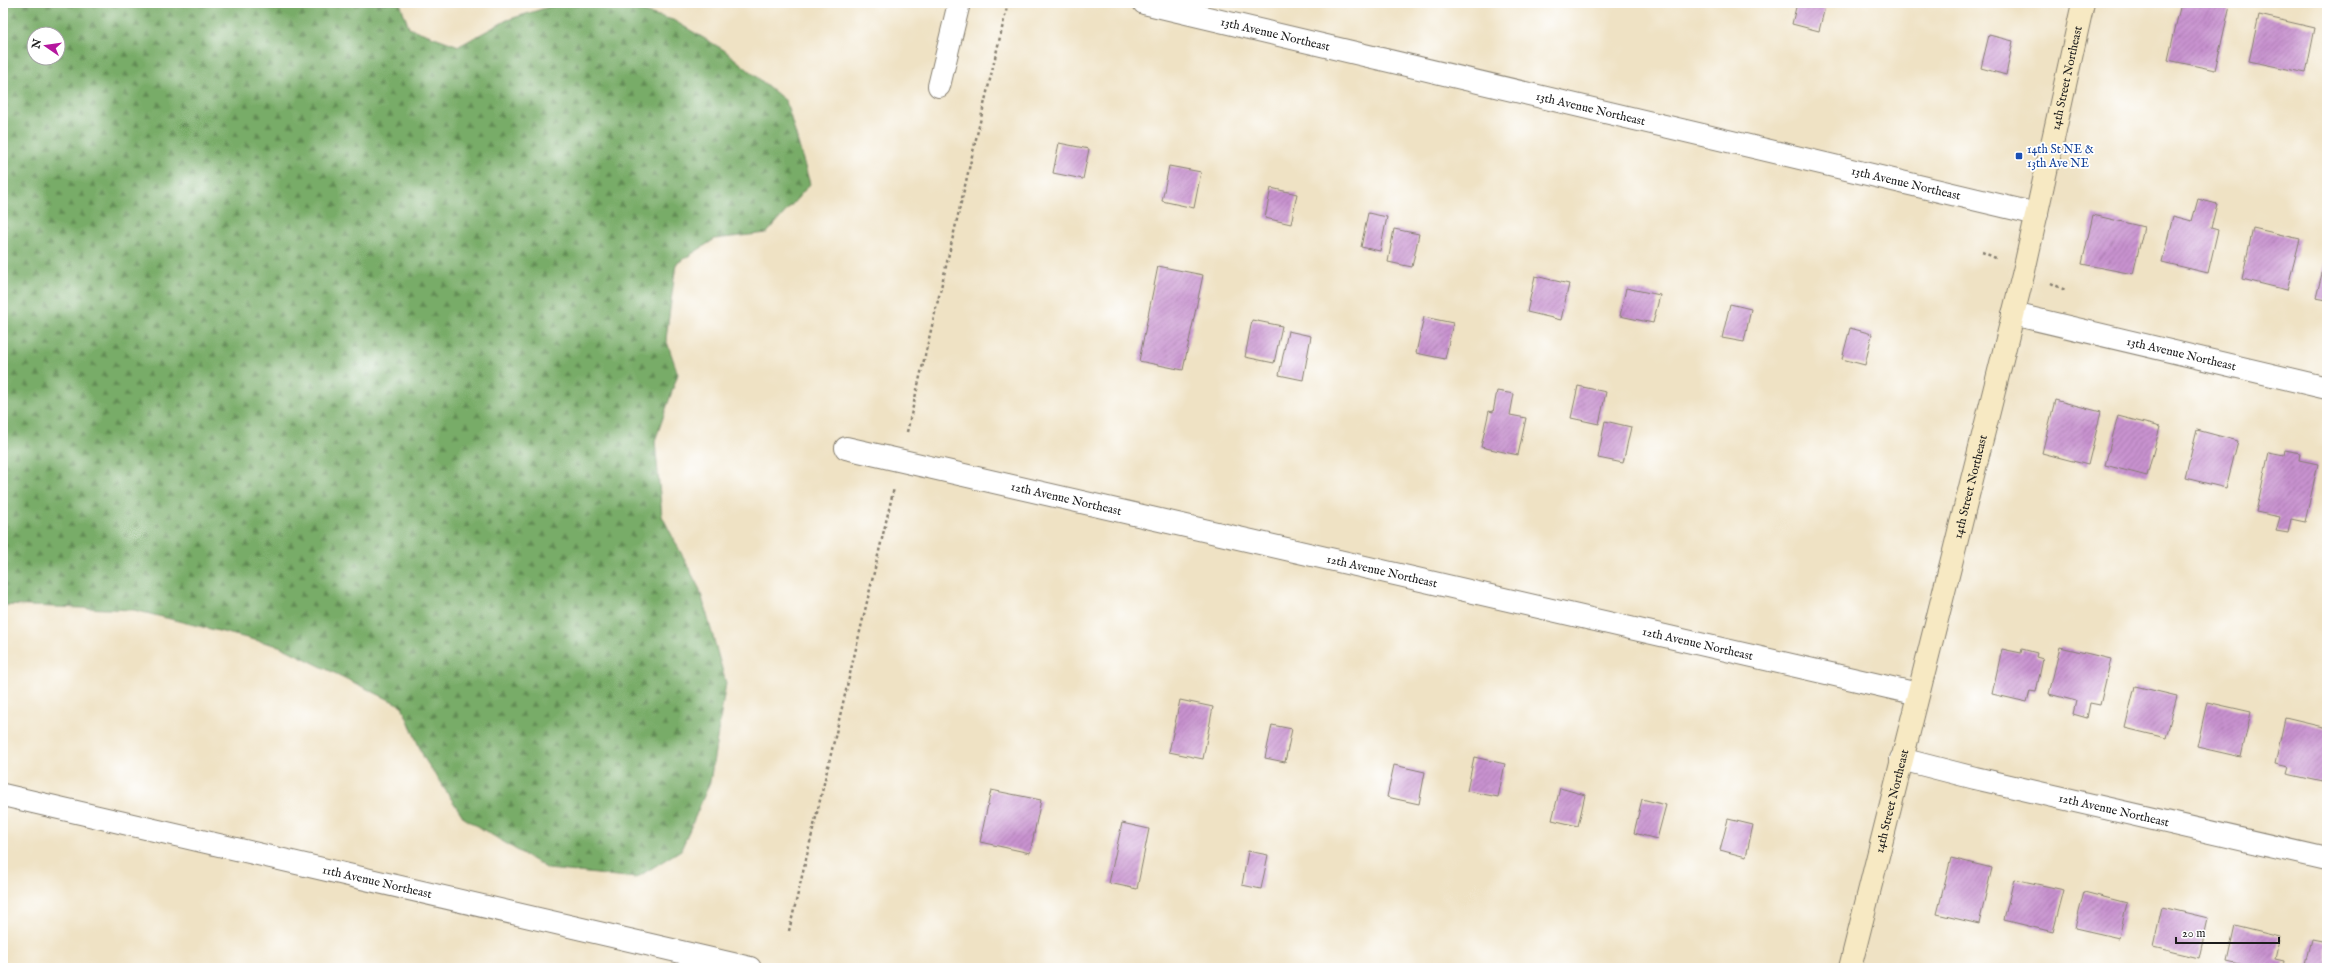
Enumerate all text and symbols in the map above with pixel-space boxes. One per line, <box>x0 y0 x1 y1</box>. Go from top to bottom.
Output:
street label: 13th Avenue Northeast <box>1219 14 1331 55</box>
street label: 14th Street Northeast <box>2048 25 2086 132</box>
north arrow <box>26 26 66 66</box>
text: N <box>29 37 45 51</box>
street label: 13th Avenue Northeast <box>1534 89 1647 129</box>
place label: 14th St NE & 13th Ave NE <box>2027 142 2094 171</box>
marker: 14th St NE & 13th Ave NE <box>2014 151 2024 161</box>
street label: 13th Avenue Northeast <box>1850 163 1962 204</box>
street label: 13th Avenue Northeast <box>2125 334 2237 374</box>
street label: 14th Street Northeast <box>1950 433 1991 540</box>
street label: 12th Avenue Northeast <box>1009 479 1123 519</box>
street label: 12th Avenue Northeast <box>1325 552 1439 591</box>
street label: 12th Avenue Northeast <box>1641 624 1755 664</box>
street label: 14th Street Northeast <box>1872 748 1912 855</box>
street label: 12th Avenue Northeast <box>2057 790 2171 830</box>
street label: 11th Avenue Northeast <box>321 862 433 902</box>
scale bar <box>2176 919 2279 945</box>
text: 20 m <box>2182 926 2205 941</box>

